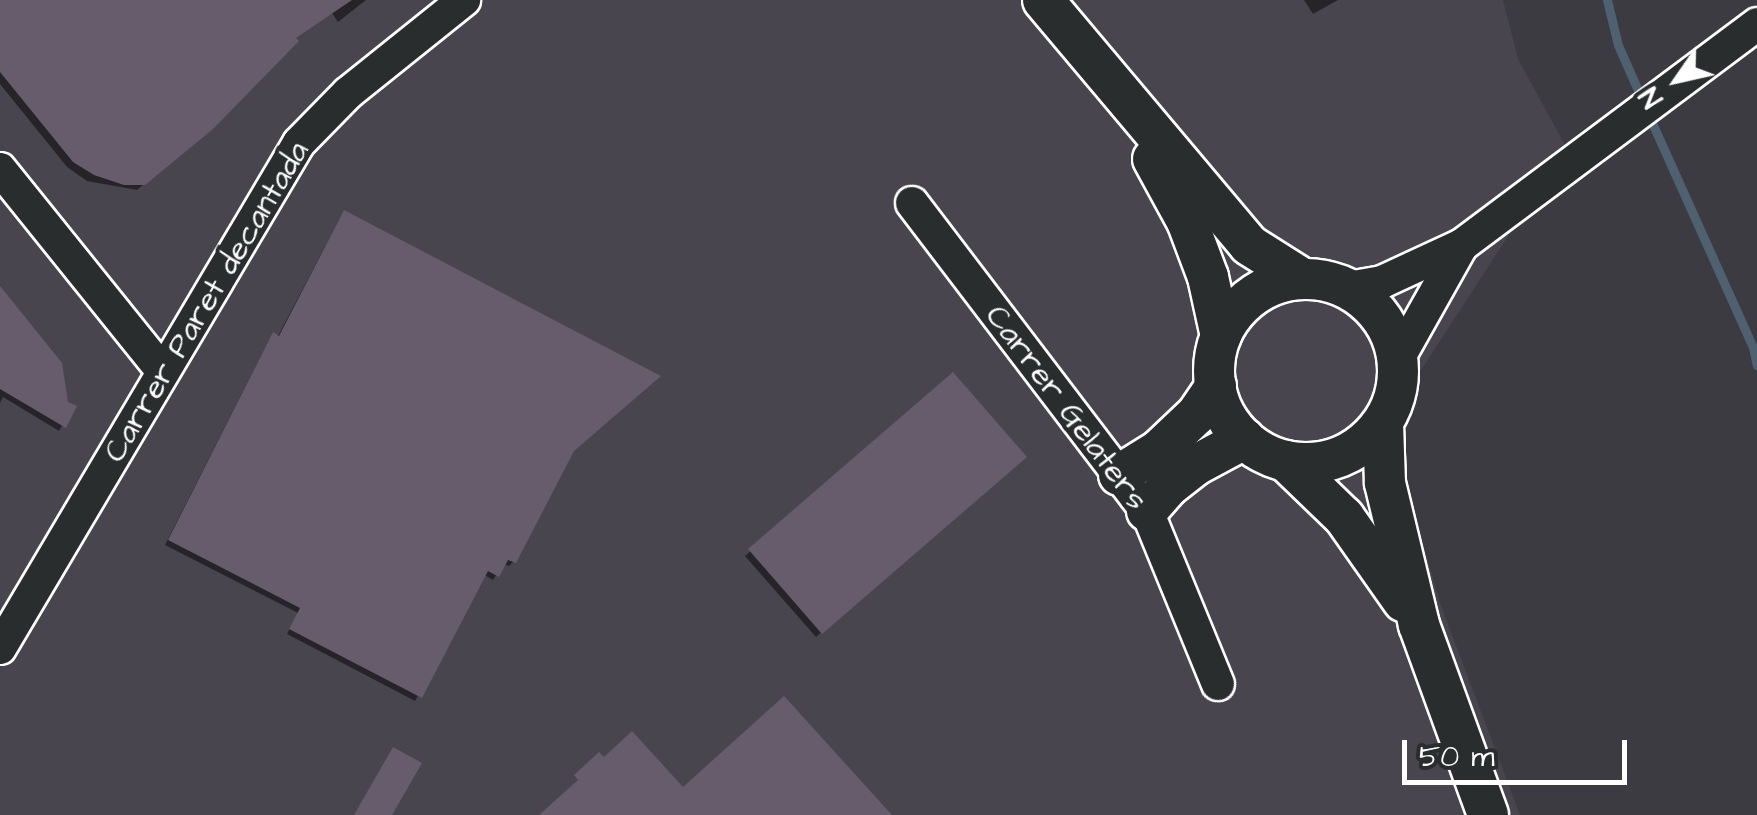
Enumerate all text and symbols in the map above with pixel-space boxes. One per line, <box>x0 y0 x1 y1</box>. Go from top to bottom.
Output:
north arrow <box>1627 30 1727 130</box>
text: N <box>1631 79 1673 115</box>
street label: Carrer Paret decantada <box>96 135 318 469</box>
street label: Carrer Gelaters <box>976 298 1156 518</box>
scale bar <box>1407 720 1632 782</box>
text: 50 m <box>1419 736 1495 778</box>

